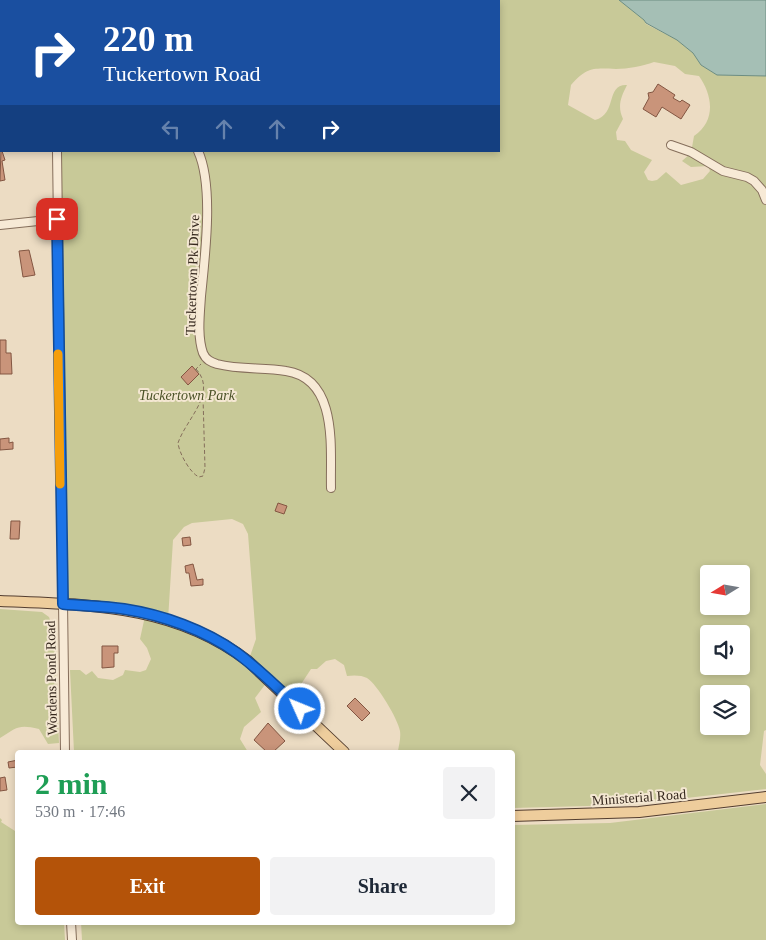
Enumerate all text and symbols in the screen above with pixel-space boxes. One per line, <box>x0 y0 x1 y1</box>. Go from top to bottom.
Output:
icon: right <box>20 20 85 85</box>
text: 220 m <box>103 20 193 59</box>
text: Tuckertown Road <box>103 61 260 86</box>
icon: left <box>157 115 185 143</box>
icon: ahead <box>210 115 238 143</box>
icon: ahead <box>263 115 291 143</box>
icon: right <box>316 115 344 143</box>
pin <box>36 198 78 240</box>
icon: arrive <box>43 205 71 233</box>
street label: Tuckertown Pk Drive <box>183 214 202 336</box>
park label: Tuckertown Park <box>139 388 236 403</box>
north arrow <box>700 565 750 615</box>
map controls <box>700 565 750 735</box>
street label: Wordens Pond Road <box>43 620 60 735</box>
button: sound <box>700 625 750 675</box>
position arrow <box>273 682 325 734</box>
button: layers <box>700 685 750 735</box>
text: 2 min <box>35 767 108 800</box>
button: close <box>443 767 495 819</box>
street label: Ministerial Road <box>591 787 687 808</box>
text: 530 m · 17:46 <box>35 803 125 820</box>
button: Exit <box>35 857 260 915</box>
button: Share <box>270 857 495 915</box>

